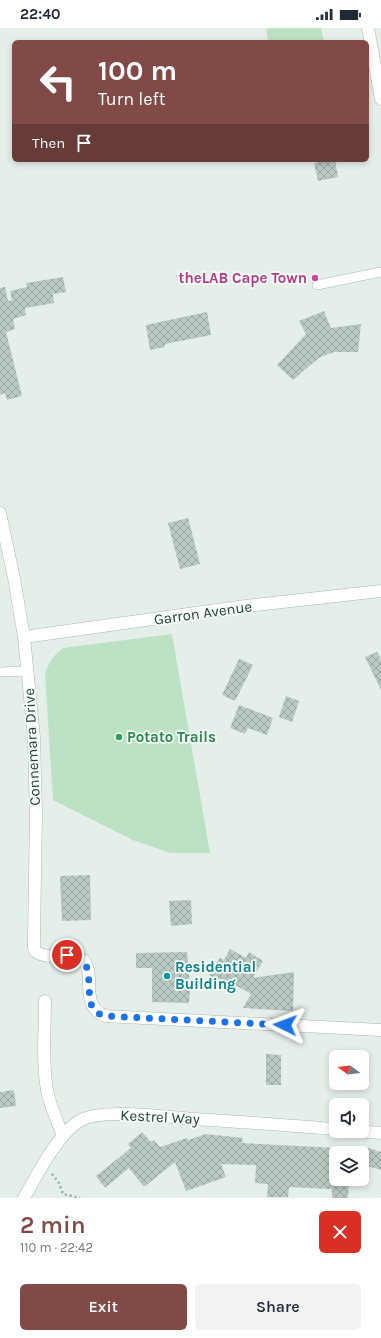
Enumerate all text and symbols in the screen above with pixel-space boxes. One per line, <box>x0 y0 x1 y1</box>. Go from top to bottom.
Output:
text: 22:40 <box>20 5 61 23</box>
text: 100 m <box>98 54 177 87</box>
icon: left <box>32 56 84 108</box>
text: Turn left <box>98 88 166 110</box>
icon: arrive <box>73 132 95 154</box>
text: Then <box>32 134 65 152</box>
place label: theLAB Cape Town <box>178 269 307 287</box>
marker: theLAB Cape Town <box>310 273 320 283</box>
street label: Garron Avenue <box>153 597 253 629</box>
street label: Connemara Drive <box>20 688 44 806</box>
place label: Potato Trails <box>127 728 216 746</box>
marker: Potato Trails <box>114 732 124 742</box>
pin <box>50 938 84 972</box>
icon: arrive <box>56 944 78 966</box>
place label: Residential Building <box>175 958 256 993</box>
marker: Residential Building <box>162 971 172 981</box>
position arrow <box>264 1004 306 1046</box>
north arrow <box>329 1050 369 1090</box>
map controls <box>329 1050 369 1186</box>
button: sound <box>329 1098 369 1138</box>
street label: Kestrel Way <box>120 1106 200 1128</box>
button: layers <box>329 1146 369 1186</box>
text: 2 min <box>20 1211 86 1239</box>
button: close <box>319 1211 361 1253</box>
text: 110 m · 22:42 <box>20 1240 93 1255</box>
button: Exit <box>20 1284 187 1330</box>
button: Share <box>195 1284 361 1330</box>

